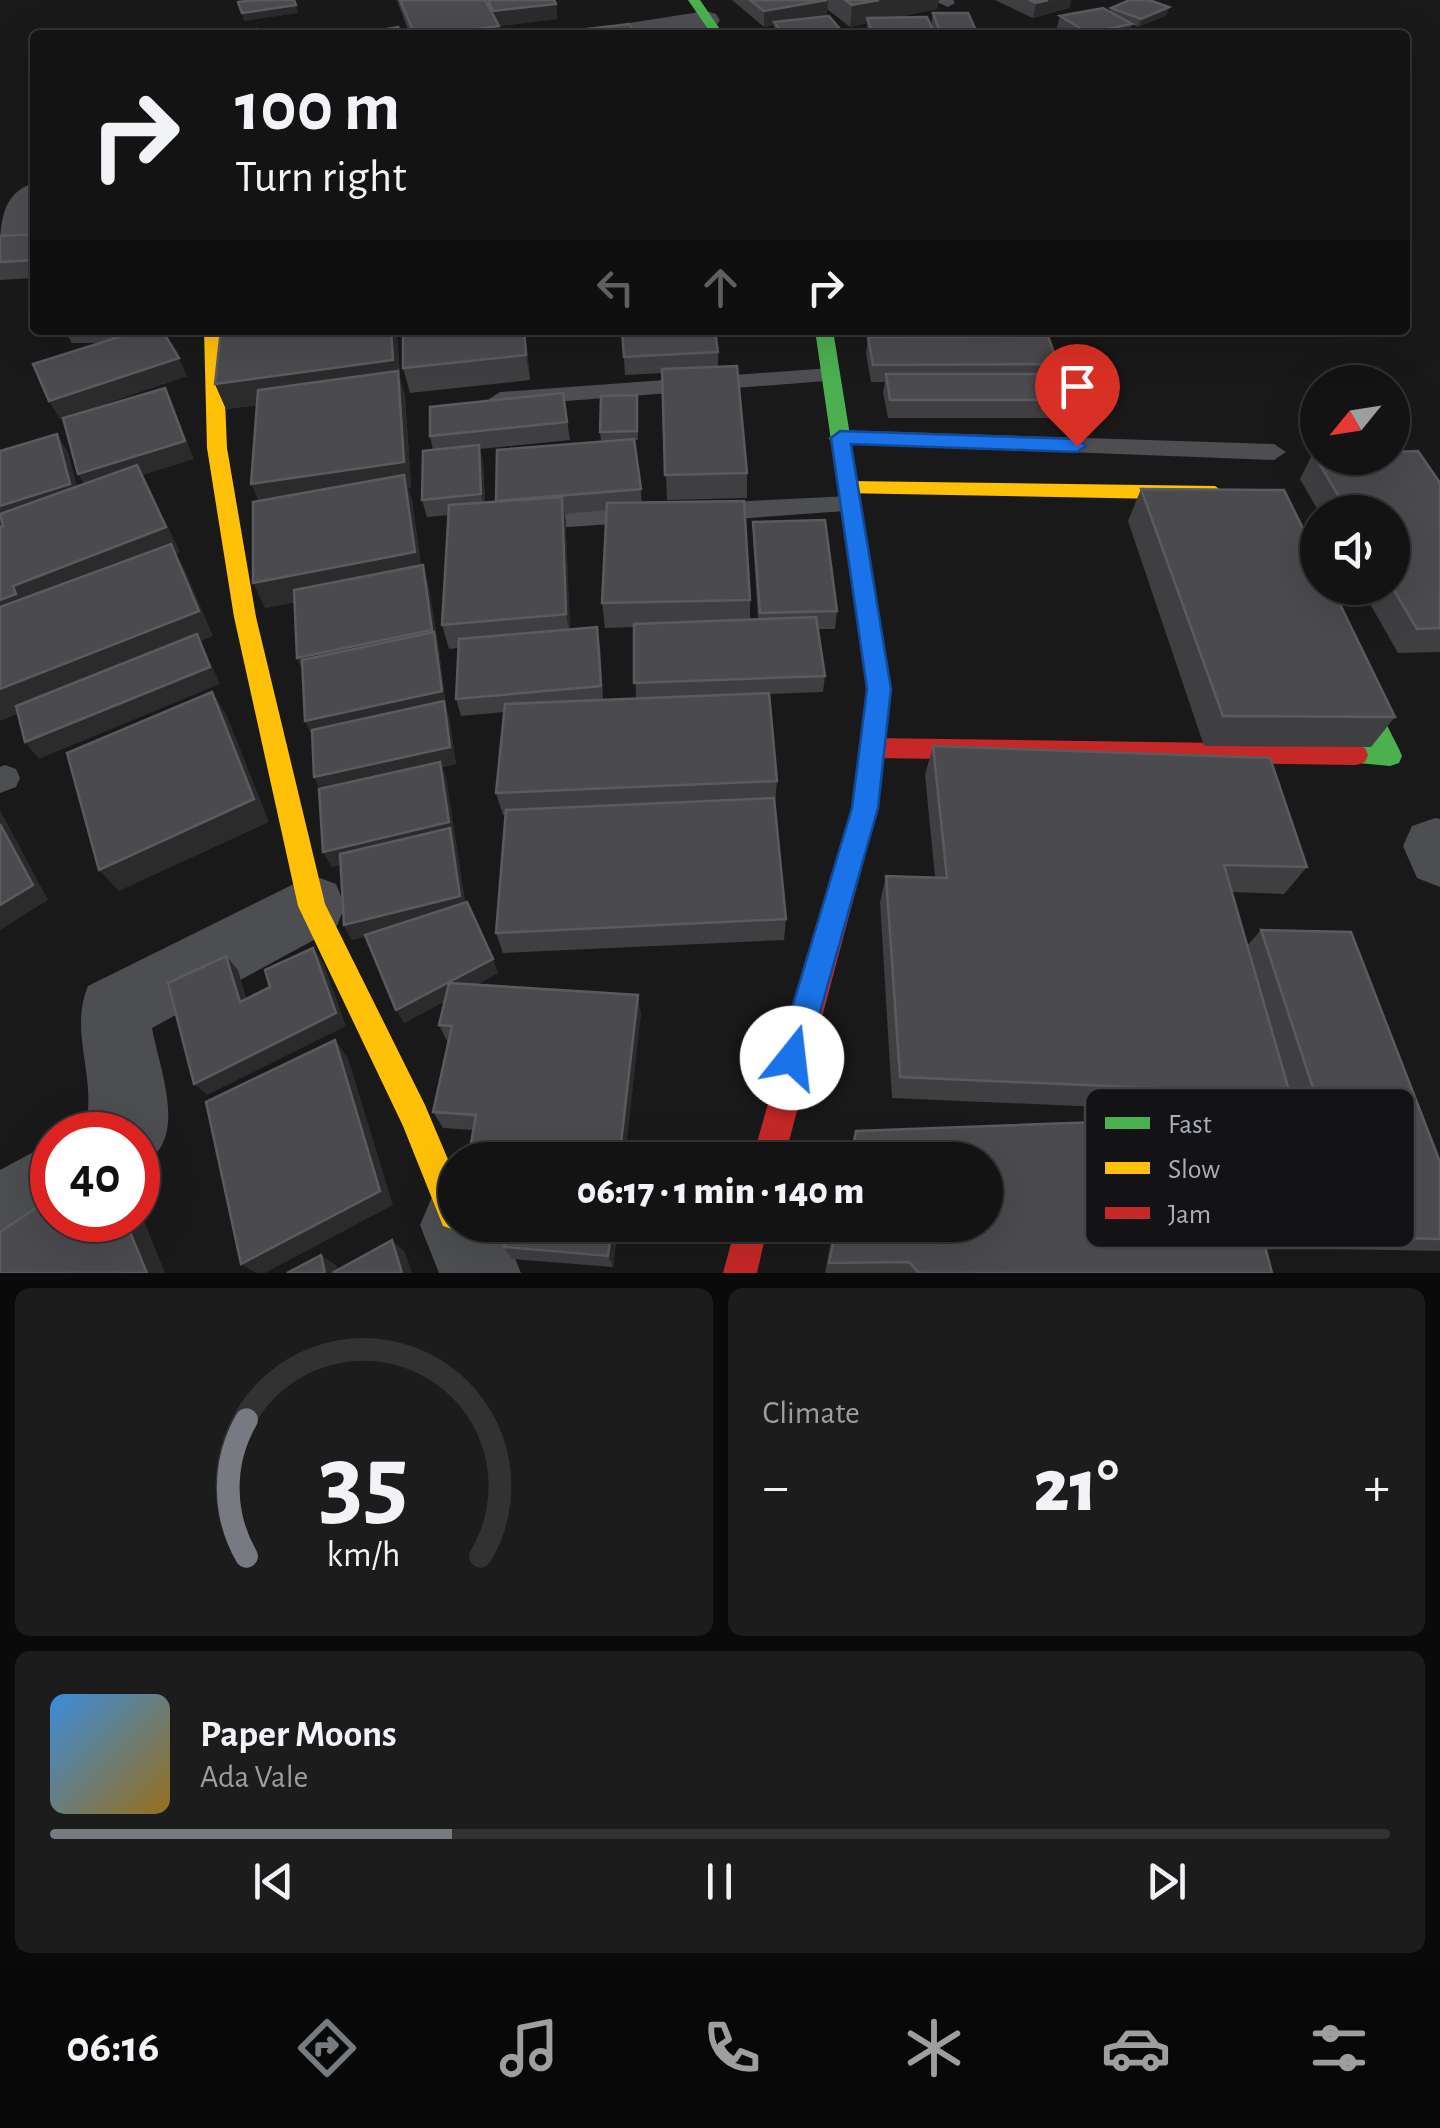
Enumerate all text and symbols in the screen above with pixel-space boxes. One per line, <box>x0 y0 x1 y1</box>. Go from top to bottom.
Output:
icon: right <box>70 70 200 200</box>
text: 100 m <box>235 73 400 143</box>
text: Turn right <box>235 155 407 200</box>
icon: left <box>588 260 643 315</box>
icon: ahead <box>693 260 748 315</box>
icon: right <box>798 260 853 315</box>
pin <box>1035 344 1120 447</box>
icon: arrive <box>1050 359 1105 414</box>
north arrow <box>1300 365 1410 475</box>
map controls <box>1300 365 1410 605</box>
button: sound <box>1300 495 1410 605</box>
position arrow <box>740 1006 844 1110</box>
legend <box>1085 1088 1415 1248</box>
text: Fast <box>1168 1111 1212 1139</box>
speed limit sign: 40 <box>30 1112 160 1242</box>
text: Slow <box>1168 1156 1220 1184</box>
text: 06:17 · 1 min · 140 m <box>577 1173 864 1211</box>
text: Jam <box>1168 1201 1211 1229</box>
text: Climate <box>763 1397 860 1429</box>
text: 35 <box>319 1431 409 1535</box>
text: 21° <box>1034 1450 1119 1525</box>
text: − <box>763 1460 789 1515</box>
text: + <box>1364 1460 1390 1515</box>
text: km/h <box>327 1537 401 1573</box>
text: Paper Moons <box>200 1716 397 1754</box>
text: Ada Vale <box>200 1761 308 1793</box>
icon: previous <box>246 1854 301 1909</box>
icon: pause <box>692 1854 747 1909</box>
icon: next <box>1139 1854 1194 1909</box>
icon: directions <box>292 2013 362 2083</box>
icon: music <box>494 2013 564 2083</box>
icon: phone <box>697 2013 767 2083</box>
icon: climate <box>899 2013 969 2083</box>
icon: car <box>1101 2013 1171 2083</box>
icon: filters <box>1304 2013 1374 2083</box>
text: 06:16 <box>66 2025 160 2070</box>

